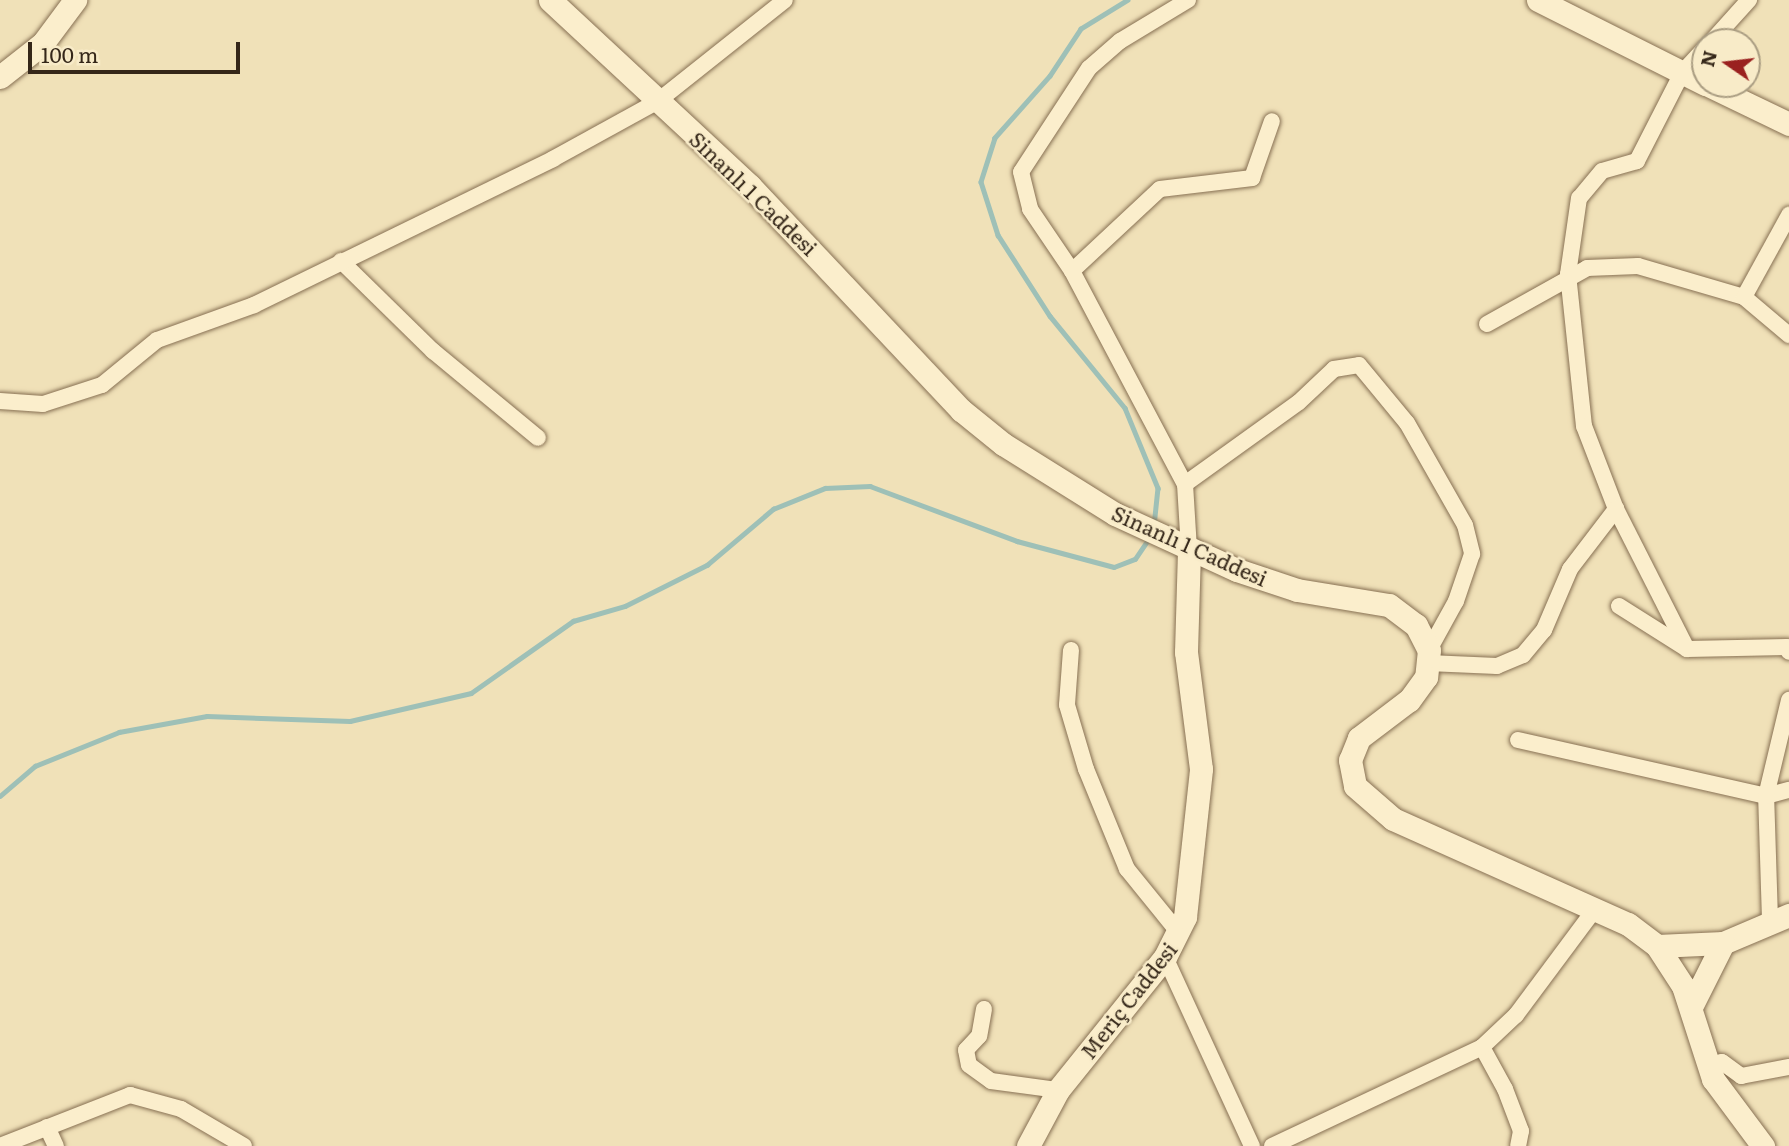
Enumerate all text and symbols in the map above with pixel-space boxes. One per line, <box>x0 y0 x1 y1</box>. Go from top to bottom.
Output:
scale bar <box>32 28 243 72</box>
north arrow <box>1691 28 1761 98</box>
text: 100 m <box>41 38 98 69</box>
text: N <box>1692 47 1723 70</box>
street label: Sinanlı 1 Caddesi <box>685 126 823 260</box>
street label: Sinanlı 1 Caddesi <box>1108 499 1272 591</box>
street label: Meriç Caddesi <box>1075 937 1181 1063</box>

